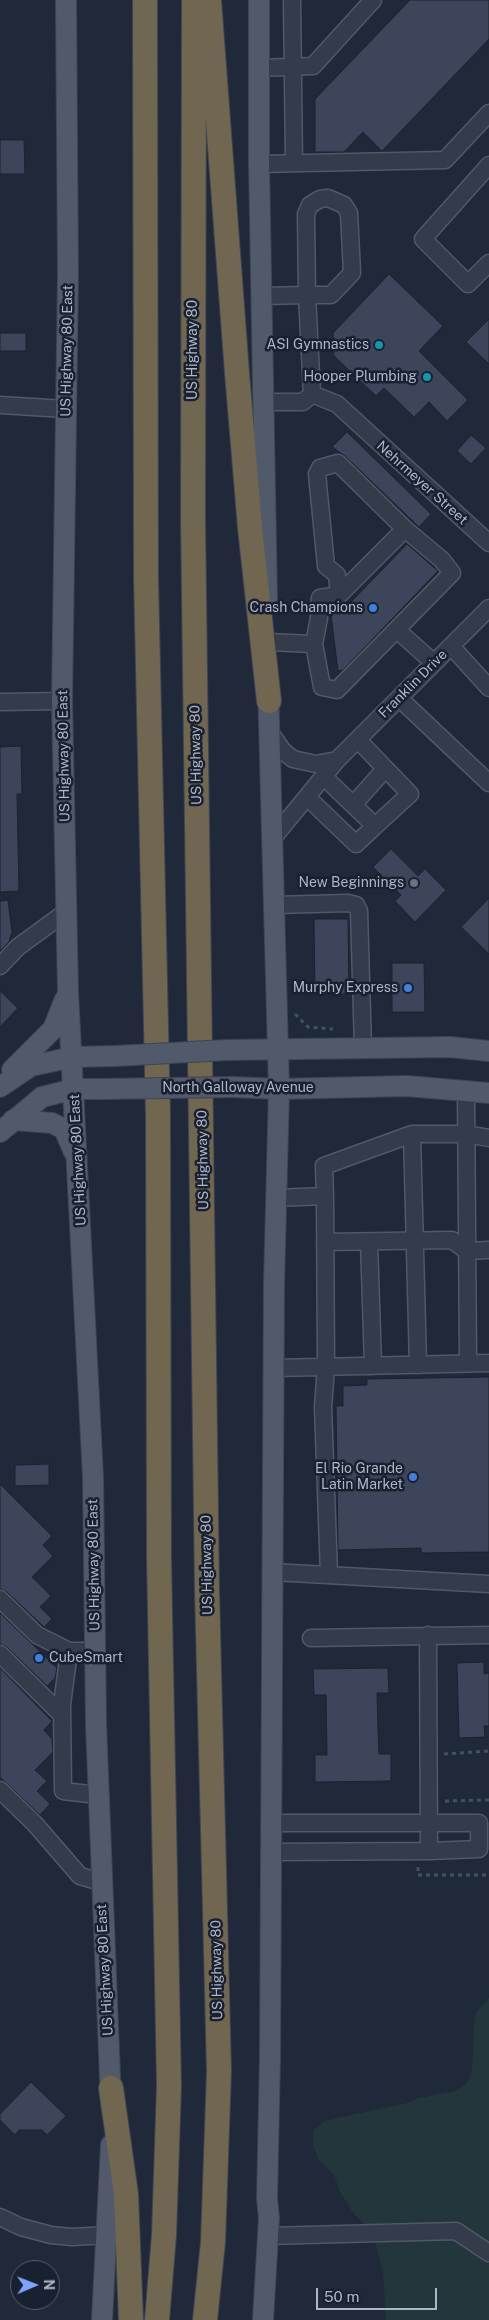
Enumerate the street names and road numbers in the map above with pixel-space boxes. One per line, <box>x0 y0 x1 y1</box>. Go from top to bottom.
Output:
street label: US Highway 80 East <box>57 285 77 417</box>
street label: US Highway 80 <box>185 300 201 400</box>
street label: Nehrmeyer Street <box>373 438 471 528</box>
street label: Franklin Drive <box>375 646 451 722</box>
street label: US Highway 80 East <box>54 690 74 822</box>
street label: US Highway 80 <box>187 705 205 805</box>
street label: North Galloway Avenue <box>162 1080 314 1096</box>
street label: US Highway 80 East <box>66 1094 90 1226</box>
street label: US Highway 80 <box>194 1110 212 1210</box>
street label: US Highway 80 East <box>84 1499 104 1631</box>
street label: US Highway 80 <box>198 1515 216 1615</box>
street label: US Highway 80 East <box>93 1904 117 2036</box>
street label: US Highway 80 <box>208 1920 226 2020</box>

